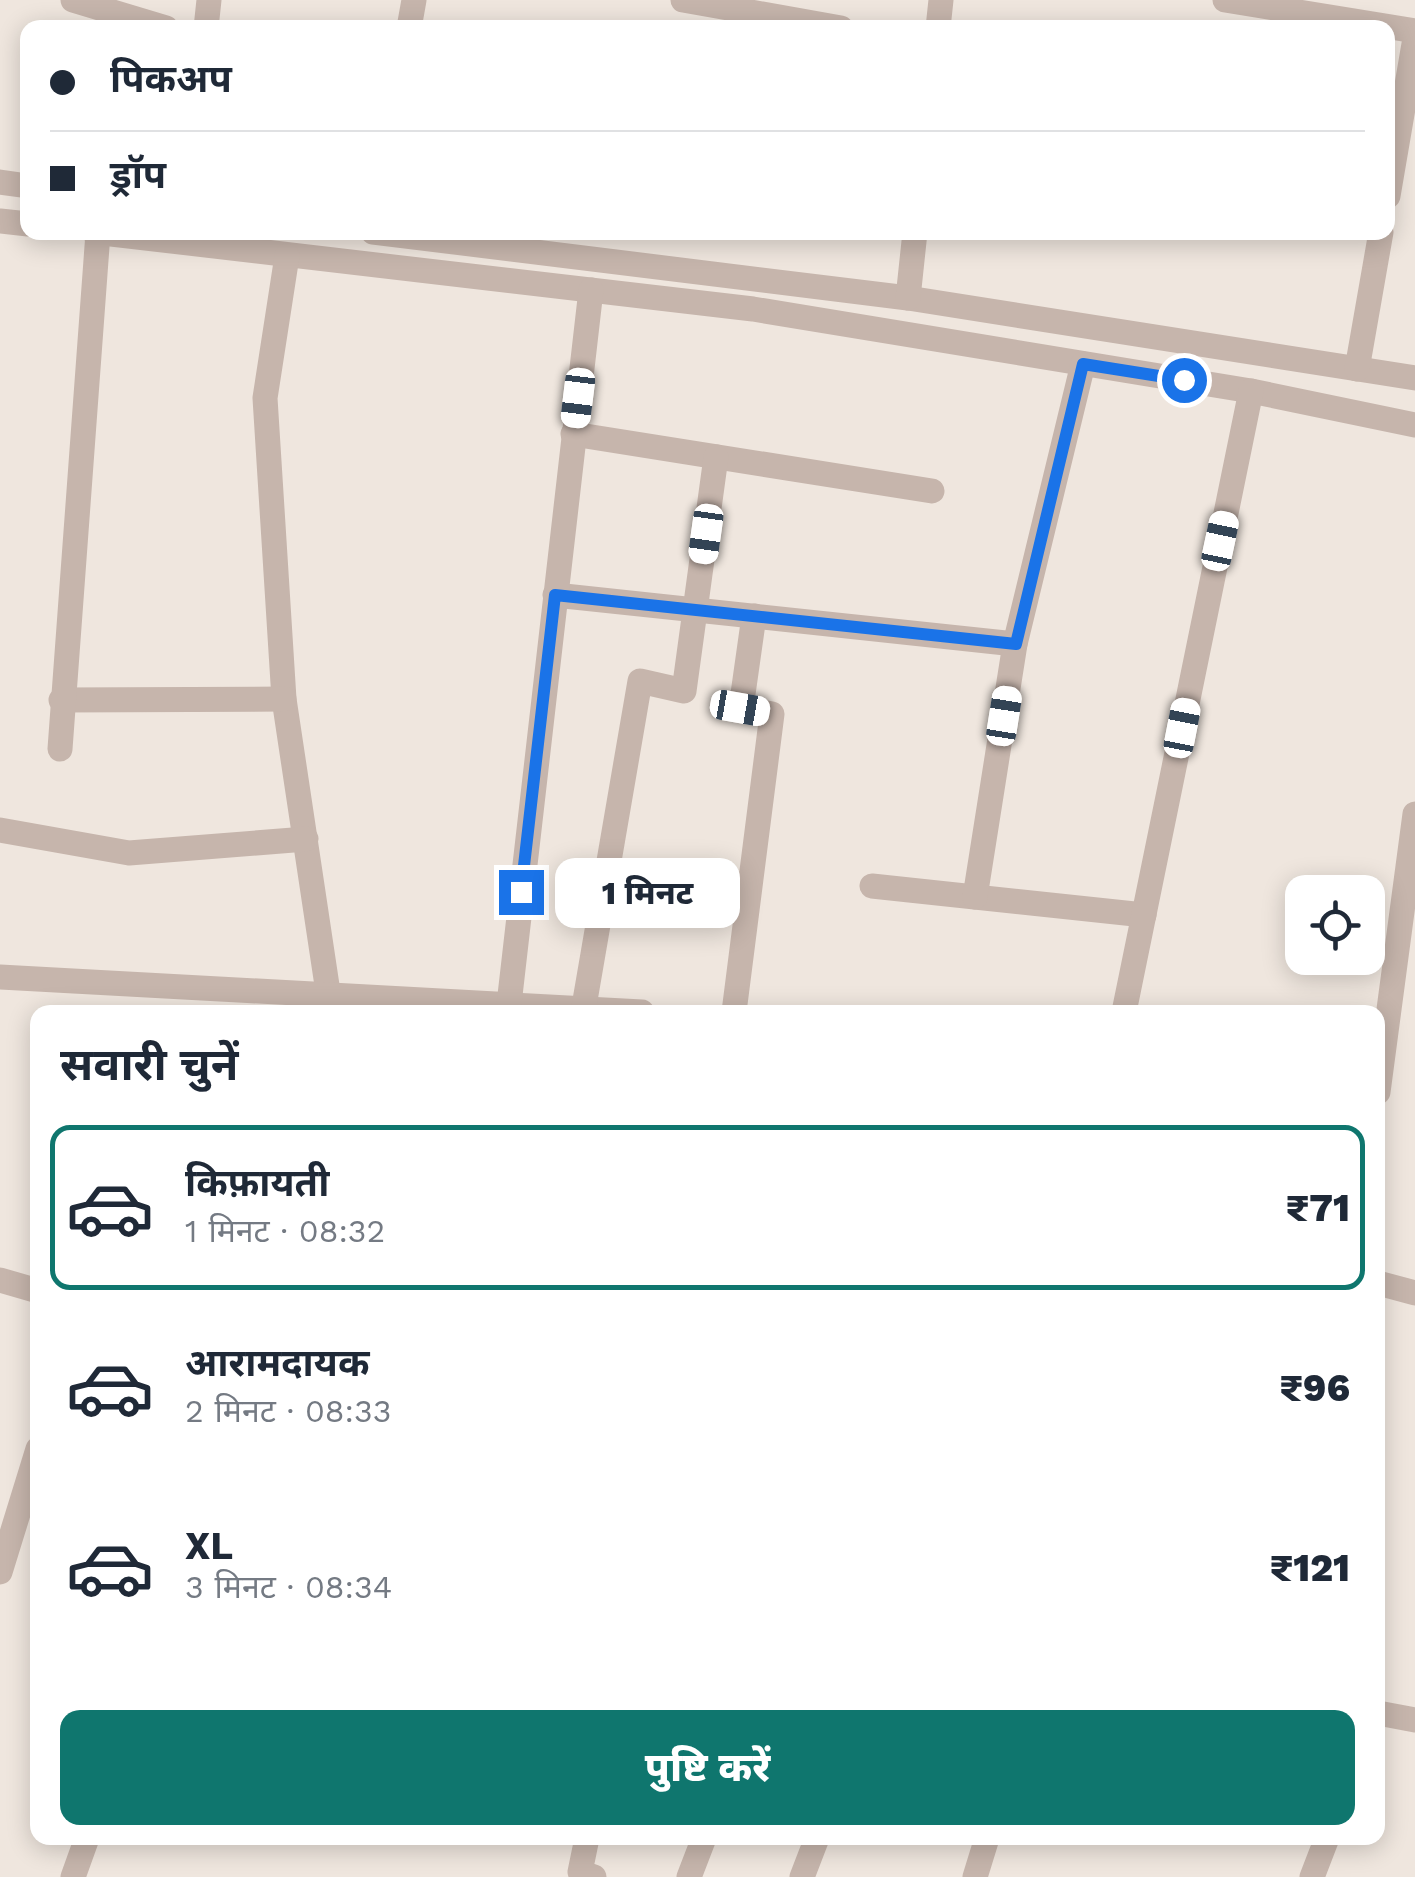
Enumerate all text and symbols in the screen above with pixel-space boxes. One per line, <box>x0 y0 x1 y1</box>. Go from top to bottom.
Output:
text: पिकअप <box>110 57 232 101</box>
text: ड्रॉप <box>110 153 166 197</box>
route start <box>1162 358 1207 403</box>
car <box>559 366 597 430</box>
car <box>687 502 725 566</box>
car <box>1199 509 1241 573</box>
car <box>984 684 1024 748</box>
car <box>708 688 772 728</box>
car <box>1162 696 1202 760</box>
callout: 1 मिनट <box>556 857 741 927</box>
route end <box>499 870 544 915</box>
text: 1 मिनट <box>602 874 693 912</box>
map controls <box>1285 875 1385 975</box>
button: locate <box>1285 875 1385 975</box>
text: सवारी चुनें <box>60 1038 238 1091</box>
text: किफ़ायती <box>185 1161 329 1205</box>
icon: car <box>65 1163 155 1253</box>
text: ₹71 <box>1286 1186 1350 1230</box>
text: 1 मिनट · 08:32 <box>185 1212 385 1250</box>
text: आरामदायक <box>185 1341 369 1385</box>
icon: car <box>65 1343 155 1433</box>
text: ₹96 <box>1280 1366 1350 1410</box>
text: 2 मिनट · 08:33 <box>185 1392 391 1430</box>
icon: car <box>65 1523 155 1613</box>
text: XL <box>185 1524 233 1568</box>
text: ₹121 <box>1270 1546 1350 1590</box>
text: 3 मिनट · 08:34 <box>185 1568 392 1606</box>
button: पुष्टि करें <box>60 1710 1355 1825</box>

